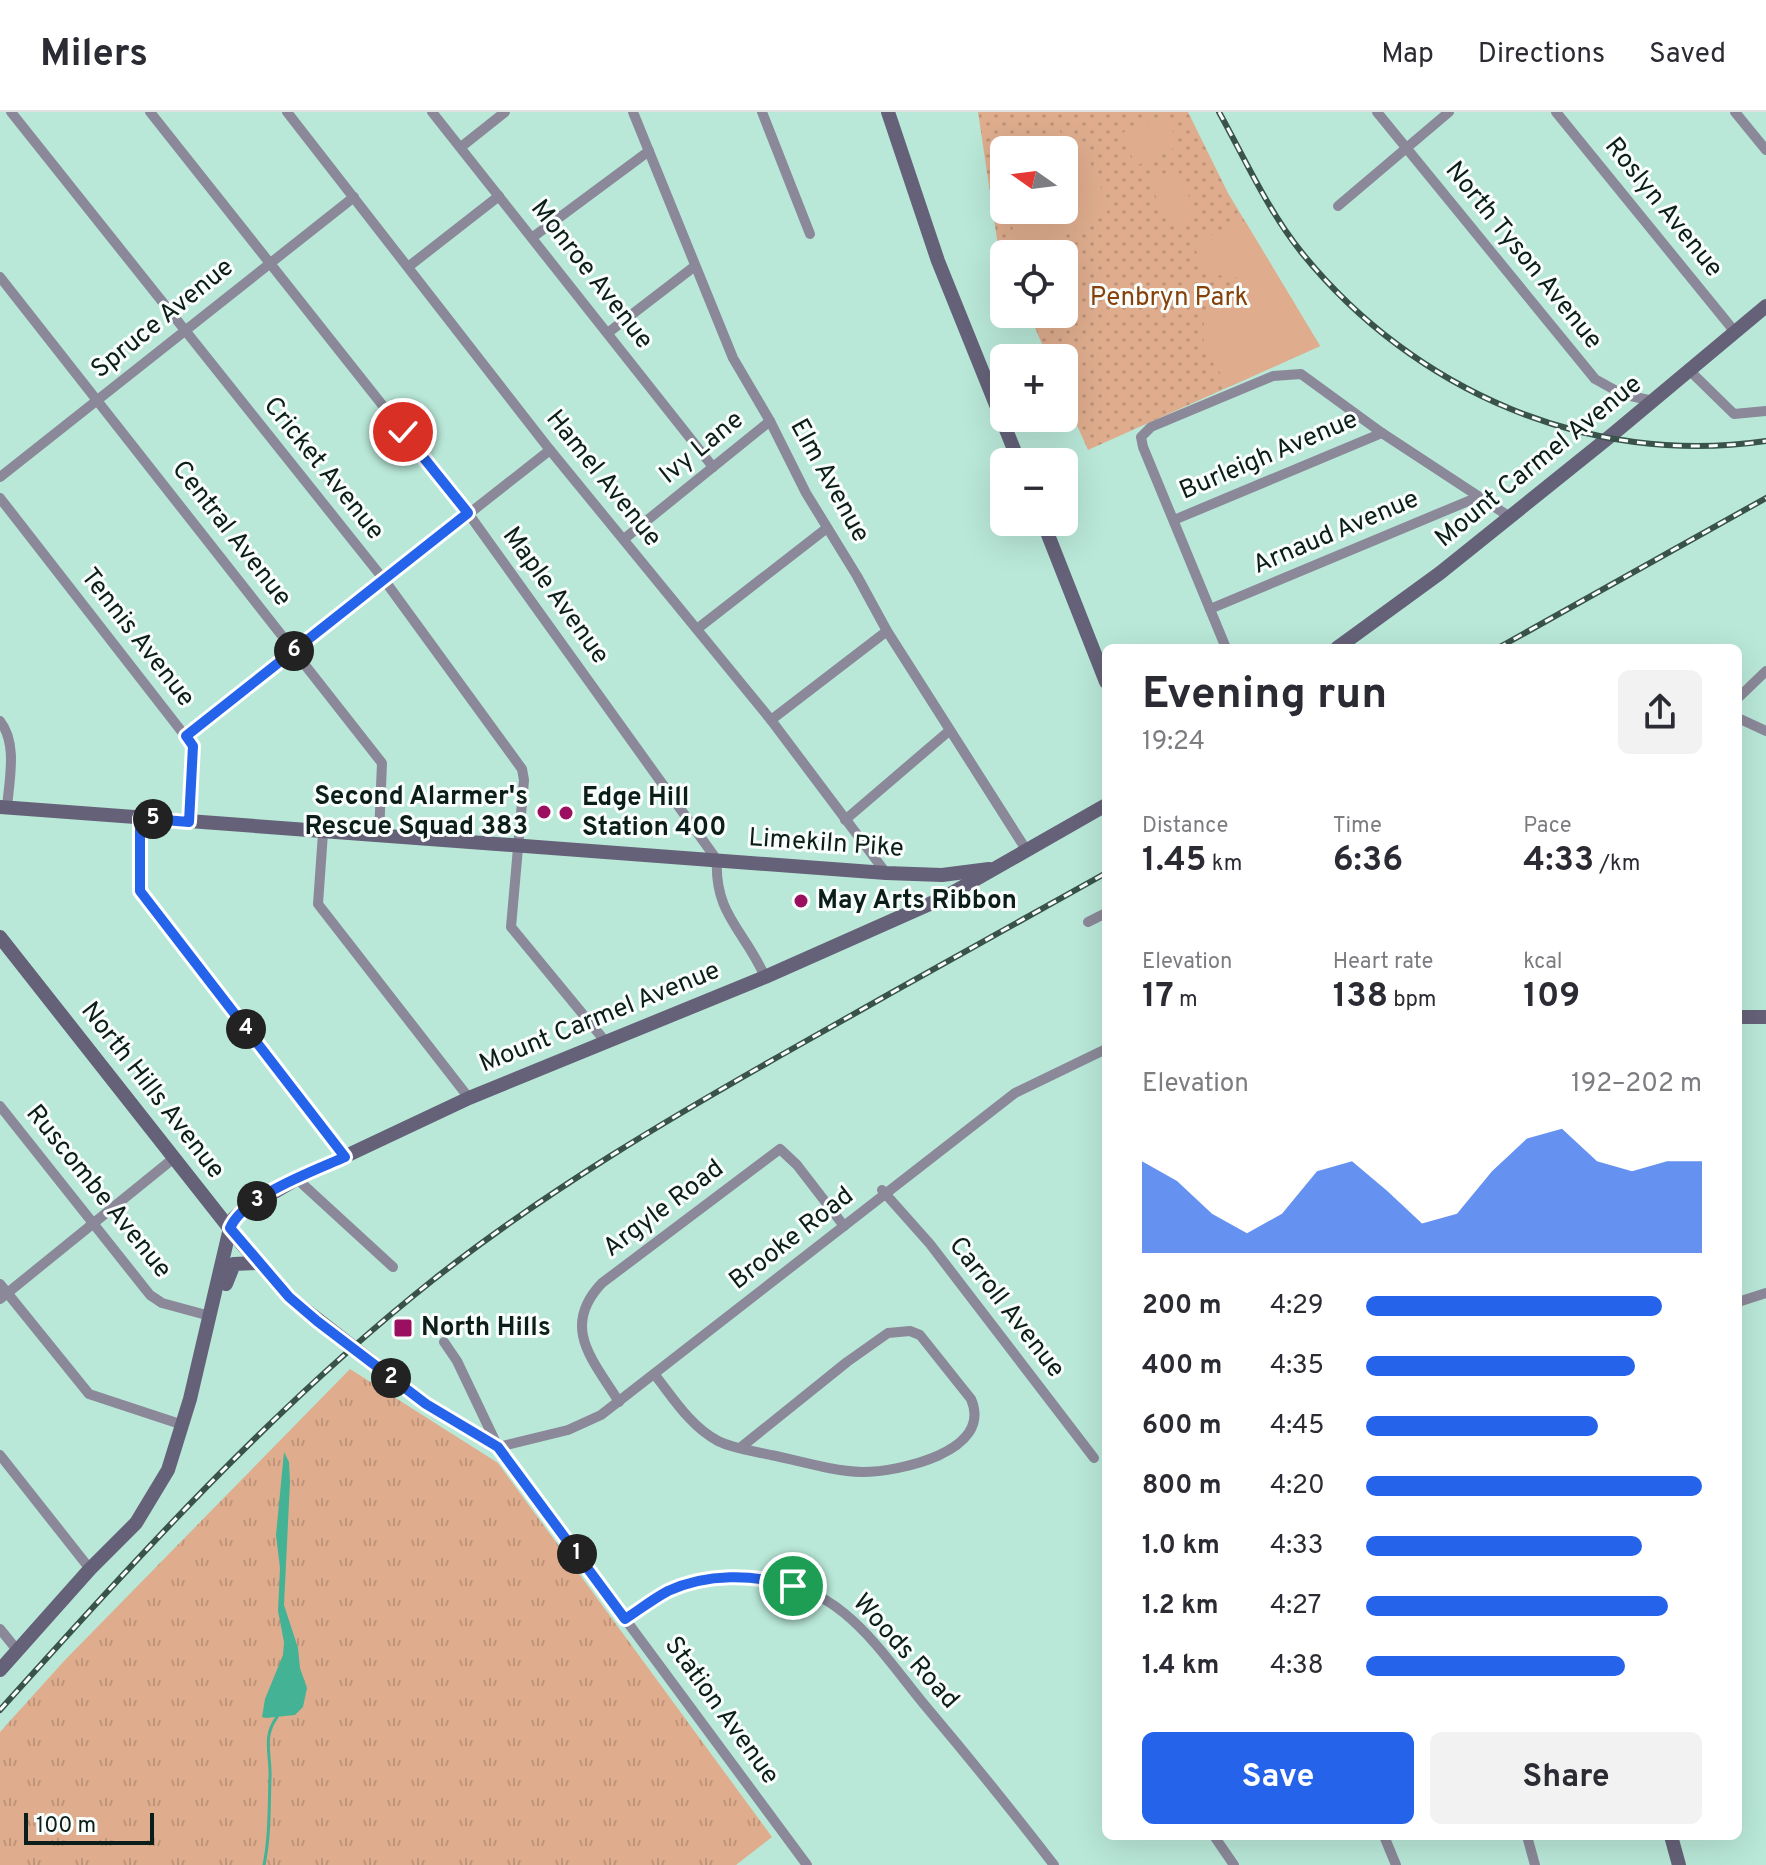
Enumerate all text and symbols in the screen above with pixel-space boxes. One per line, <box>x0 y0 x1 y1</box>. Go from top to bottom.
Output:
text: Milers <box>40 31 148 80</box>
text: Map <box>1381 37 1434 73</box>
text: Directions <box>1478 37 1605 73</box>
text: Saved <box>1649 37 1726 73</box>
street label: Roslyn Avenue <box>1597 131 1729 285</box>
north arrow <box>990 136 1078 224</box>
map controls <box>990 136 1078 536</box>
street label: North Tyson Avenue <box>1437 155 1609 357</box>
street label: Monroe Avenue <box>522 194 660 356</box>
button: locate <box>990 240 1078 328</box>
street label: Spruce Avenue <box>85 252 241 386</box>
park label: Penbryn Park <box>1090 282 1248 315</box>
button: + <box>990 344 1078 432</box>
street label: Mount Carmel Avenue <box>1429 368 1649 556</box>
street label: Cricket Avenue <box>255 391 391 547</box>
pin <box>369 398 437 466</box>
street label: Hamel Avenue <box>538 404 668 554</box>
street label: Ivy Lane <box>653 404 751 492</box>
street label: Burleigh Avenue <box>1175 404 1363 508</box>
icon: check <box>381 410 425 454</box>
street label: Elm Avenue <box>782 413 876 549</box>
button: − <box>990 448 1078 536</box>
street label: Central Avenue <box>164 454 298 614</box>
street label: Arnaud Avenue <box>1248 483 1424 583</box>
street label: Maple Avenue <box>494 521 616 671</box>
street label: Tennis Avenue <box>72 562 202 714</box>
pin: 6 <box>274 631 314 671</box>
text: 6 <box>287 637 301 664</box>
text: Evening run <box>1142 668 1387 724</box>
button: share <box>1618 670 1702 754</box>
text: 19:24 <box>1142 726 1205 759</box>
place label: Second Alarmer's Rescue Squad 383 <box>304 781 528 844</box>
place label: Edge Hill Station 400 <box>582 782 726 845</box>
pin: 5 <box>133 799 173 839</box>
marker: Second Alarmer's Rescue Squad 383 <box>535 803 553 821</box>
marker: Edge Hill Station 400 <box>557 804 575 822</box>
text: 5 <box>146 805 160 832</box>
text: Distance <box>1142 813 1228 840</box>
text: Time <box>1333 813 1382 840</box>
text: Pace <box>1523 813 1572 840</box>
street label: Limekiln Pike <box>747 822 905 866</box>
text: 1.45 <box>1142 840 1207 883</box>
text: 6:36 <box>1333 840 1403 883</box>
text: 4:33 <box>1523 840 1594 883</box>
text: km <box>1207 851 1242 878</box>
text: /km <box>1594 851 1640 878</box>
place label: May Arts Ribbon <box>817 885 1017 918</box>
marker: May Arts Ribbon <box>792 892 810 910</box>
text: Elevation <box>1142 949 1232 976</box>
text: Heart rate <box>1333 949 1433 976</box>
text: kcal <box>1523 949 1562 976</box>
street label: Mount Carmel Avenue <box>475 955 725 1081</box>
text: 17 <box>1142 976 1174 1019</box>
text: 138 <box>1333 976 1388 1019</box>
text: 109 <box>1523 976 1580 1019</box>
text: m <box>1174 987 1198 1014</box>
text: bpm <box>1388 987 1436 1014</box>
street label: North Hills Avenue <box>73 996 231 1186</box>
pin: 4 <box>226 1009 266 1049</box>
text: 4 <box>239 1015 253 1042</box>
text: Elevation <box>1142 1068 1249 1101</box>
text: 192–202 m <box>1571 1068 1702 1101</box>
street label: Ruscombe Avenue <box>18 1098 178 1286</box>
street label: Argyle Road <box>597 1153 731 1265</box>
street label: Brooke Road <box>723 1180 861 1298</box>
pin: 3 <box>237 1181 277 1221</box>
text: 3 <box>250 1187 264 1214</box>
street label: Carroll Avenue <box>941 1231 1071 1385</box>
text: 200 m <box>1142 1290 1221 1323</box>
text: 4:29 <box>1270 1290 1323 1323</box>
place label: North Hills <box>421 1312 551 1345</box>
marker: North Hills <box>392 1317 414 1339</box>
text: 400 m <box>1142 1350 1222 1383</box>
text: 4:35 <box>1270 1350 1324 1383</box>
pin: 2 <box>371 1358 411 1398</box>
text: 2 <box>384 1364 398 1391</box>
text: 600 m <box>1142 1410 1222 1443</box>
text: 4:45 <box>1270 1410 1324 1443</box>
text: 800 m <box>1142 1470 1222 1503</box>
text: 4:20 <box>1270 1470 1325 1503</box>
text: 1.0 km <box>1142 1530 1220 1563</box>
text: 4:33 <box>1270 1530 1323 1563</box>
pin: 1 <box>557 1534 597 1574</box>
text: 1 <box>573 1540 581 1567</box>
pin <box>759 1552 827 1620</box>
icon: arrive <box>771 1564 815 1608</box>
street label: Woods Road <box>844 1587 966 1717</box>
text: 1.2 km <box>1142 1590 1219 1623</box>
text: 4:27 <box>1270 1590 1321 1623</box>
street label: Station Avenue <box>656 1630 786 1792</box>
text: 1.4 km <box>1142 1650 1219 1683</box>
text: 4:38 <box>1270 1650 1324 1683</box>
button: Save <box>1142 1732 1414 1824</box>
button: Share <box>1430 1732 1702 1824</box>
scale bar <box>24 1809 154 1845</box>
text: 100 m <box>36 1813 96 1840</box>

